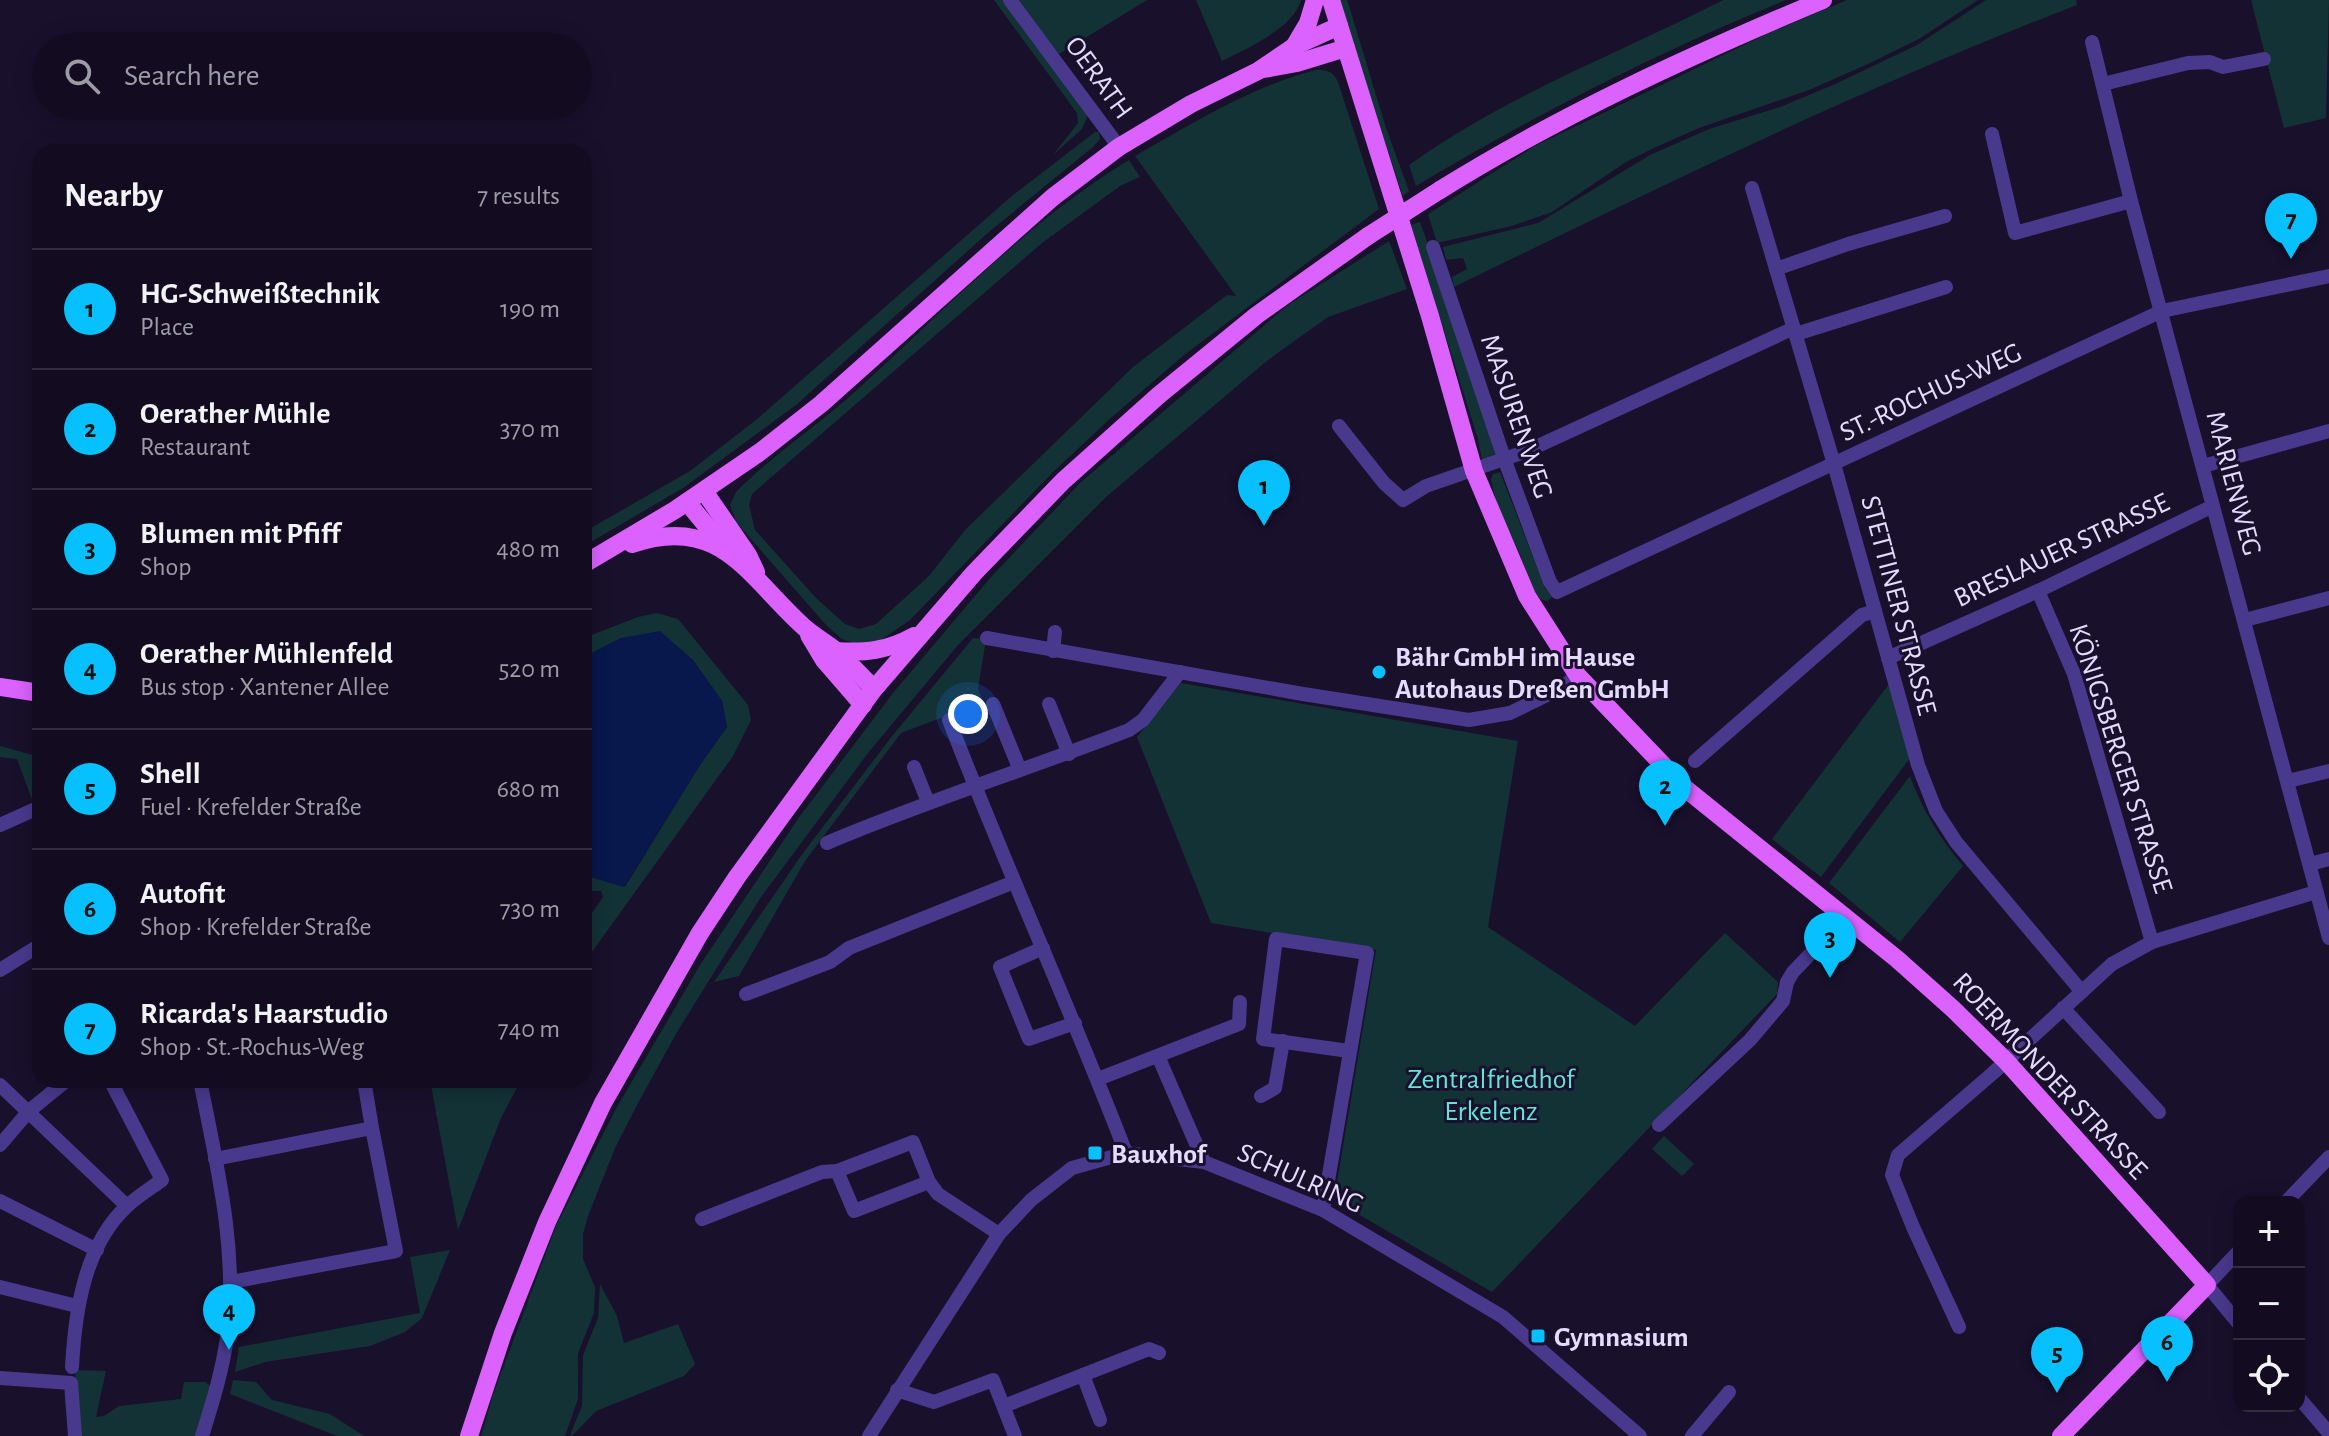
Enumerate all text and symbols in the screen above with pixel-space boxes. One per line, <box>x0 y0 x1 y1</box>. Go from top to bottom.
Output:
search box <box>32 32 592 120</box>
street label: OERATH <box>1059 32 1137 125</box>
icon: search <box>60 54 104 98</box>
text: Search here <box>124 61 260 91</box>
text: Nearby <box>64 179 163 213</box>
text: 7 results <box>477 183 560 209</box>
pin: 7 <box>2265 193 2317 259</box>
text: HG-Schweißtechnik <box>140 279 380 309</box>
text: 1 <box>85 296 95 322</box>
text: 190 m <box>500 296 560 322</box>
text: Place <box>140 314 194 340</box>
street label: MASURENWEG <box>1475 331 1557 502</box>
street label: ST.-ROCHUS-WEG <box>1836 338 2026 447</box>
text: Oerather Mühle <box>140 399 330 429</box>
street label: MARIENWEG <box>2200 408 2266 559</box>
text: 2 <box>84 416 96 442</box>
text: 370 m <box>500 416 560 442</box>
text: Restaurant <box>140 434 250 460</box>
pin: 1 <box>1238 460 1290 526</box>
street label: BRESLAUER STRASSE <box>1950 489 2174 613</box>
street label: STETTINER STRASSE <box>1855 493 1941 718</box>
text: Blumen mit Pfiff <box>140 519 340 549</box>
text: 3 <box>84 536 96 562</box>
text: 480 m <box>496 536 560 562</box>
text: Shop <box>140 554 192 580</box>
street label: KÖNIGSBERGER STRASSE <box>2063 620 2179 897</box>
text: Oerather Mühlenfeld <box>140 639 393 669</box>
place label: Bähr GmbH im Hause Autohaus Dreßen GmbH <box>1395 644 1670 704</box>
text: 4 <box>83 656 97 682</box>
text: 520 m <box>498 656 560 682</box>
marker: Bähr GmbH im Hause Autohaus Dreßen GmbH <box>1370 663 1388 681</box>
text: Bus stop · Xantener Allee <box>140 674 389 700</box>
your location <box>948 694 988 734</box>
text: Shell <box>140 759 201 789</box>
pin: 2 <box>1639 760 1691 826</box>
text: 5 <box>84 776 96 802</box>
text: 680 m <box>497 776 560 802</box>
text: Fuel · Krefelder Straße <box>140 794 362 820</box>
text: Autofit <box>140 879 225 909</box>
text: 6 <box>84 896 96 922</box>
text: 730 m <box>500 896 560 922</box>
pin: 3 <box>1804 912 1856 978</box>
text: Shop · Krefelder Straße <box>140 914 371 940</box>
street label: ROERMONDER STRASSE <box>1947 968 2152 1185</box>
text: Ricarda's Haarstudio <box>140 999 388 1029</box>
text: 7 <box>84 1016 96 1042</box>
text: 740 m <box>498 1016 560 1042</box>
text: Shop · St.-Rochus-Weg <box>140 1034 364 1060</box>
park label: Zentralfriedhof Erkelenz <box>1408 1066 1576 1126</box>
street label: SCHULRING <box>1233 1139 1367 1219</box>
place label: Bauxhof <box>1111 1141 1207 1169</box>
marker: Bauxhof <box>1086 1144 1104 1162</box>
map controls <box>2233 1196 2305 1412</box>
button: + <box>2233 1196 2305 1268</box>
button: − <box>2233 1268 2305 1340</box>
pin: 4 <box>203 1284 255 1350</box>
pin: 6 <box>2141 1316 2193 1382</box>
place label: Gymnasium <box>1554 1324 1689 1352</box>
marker: Gymnasium <box>1529 1327 1547 1345</box>
pin: 5 <box>2031 1327 2083 1393</box>
button: locate <box>2233 1340 2305 1412</box>

